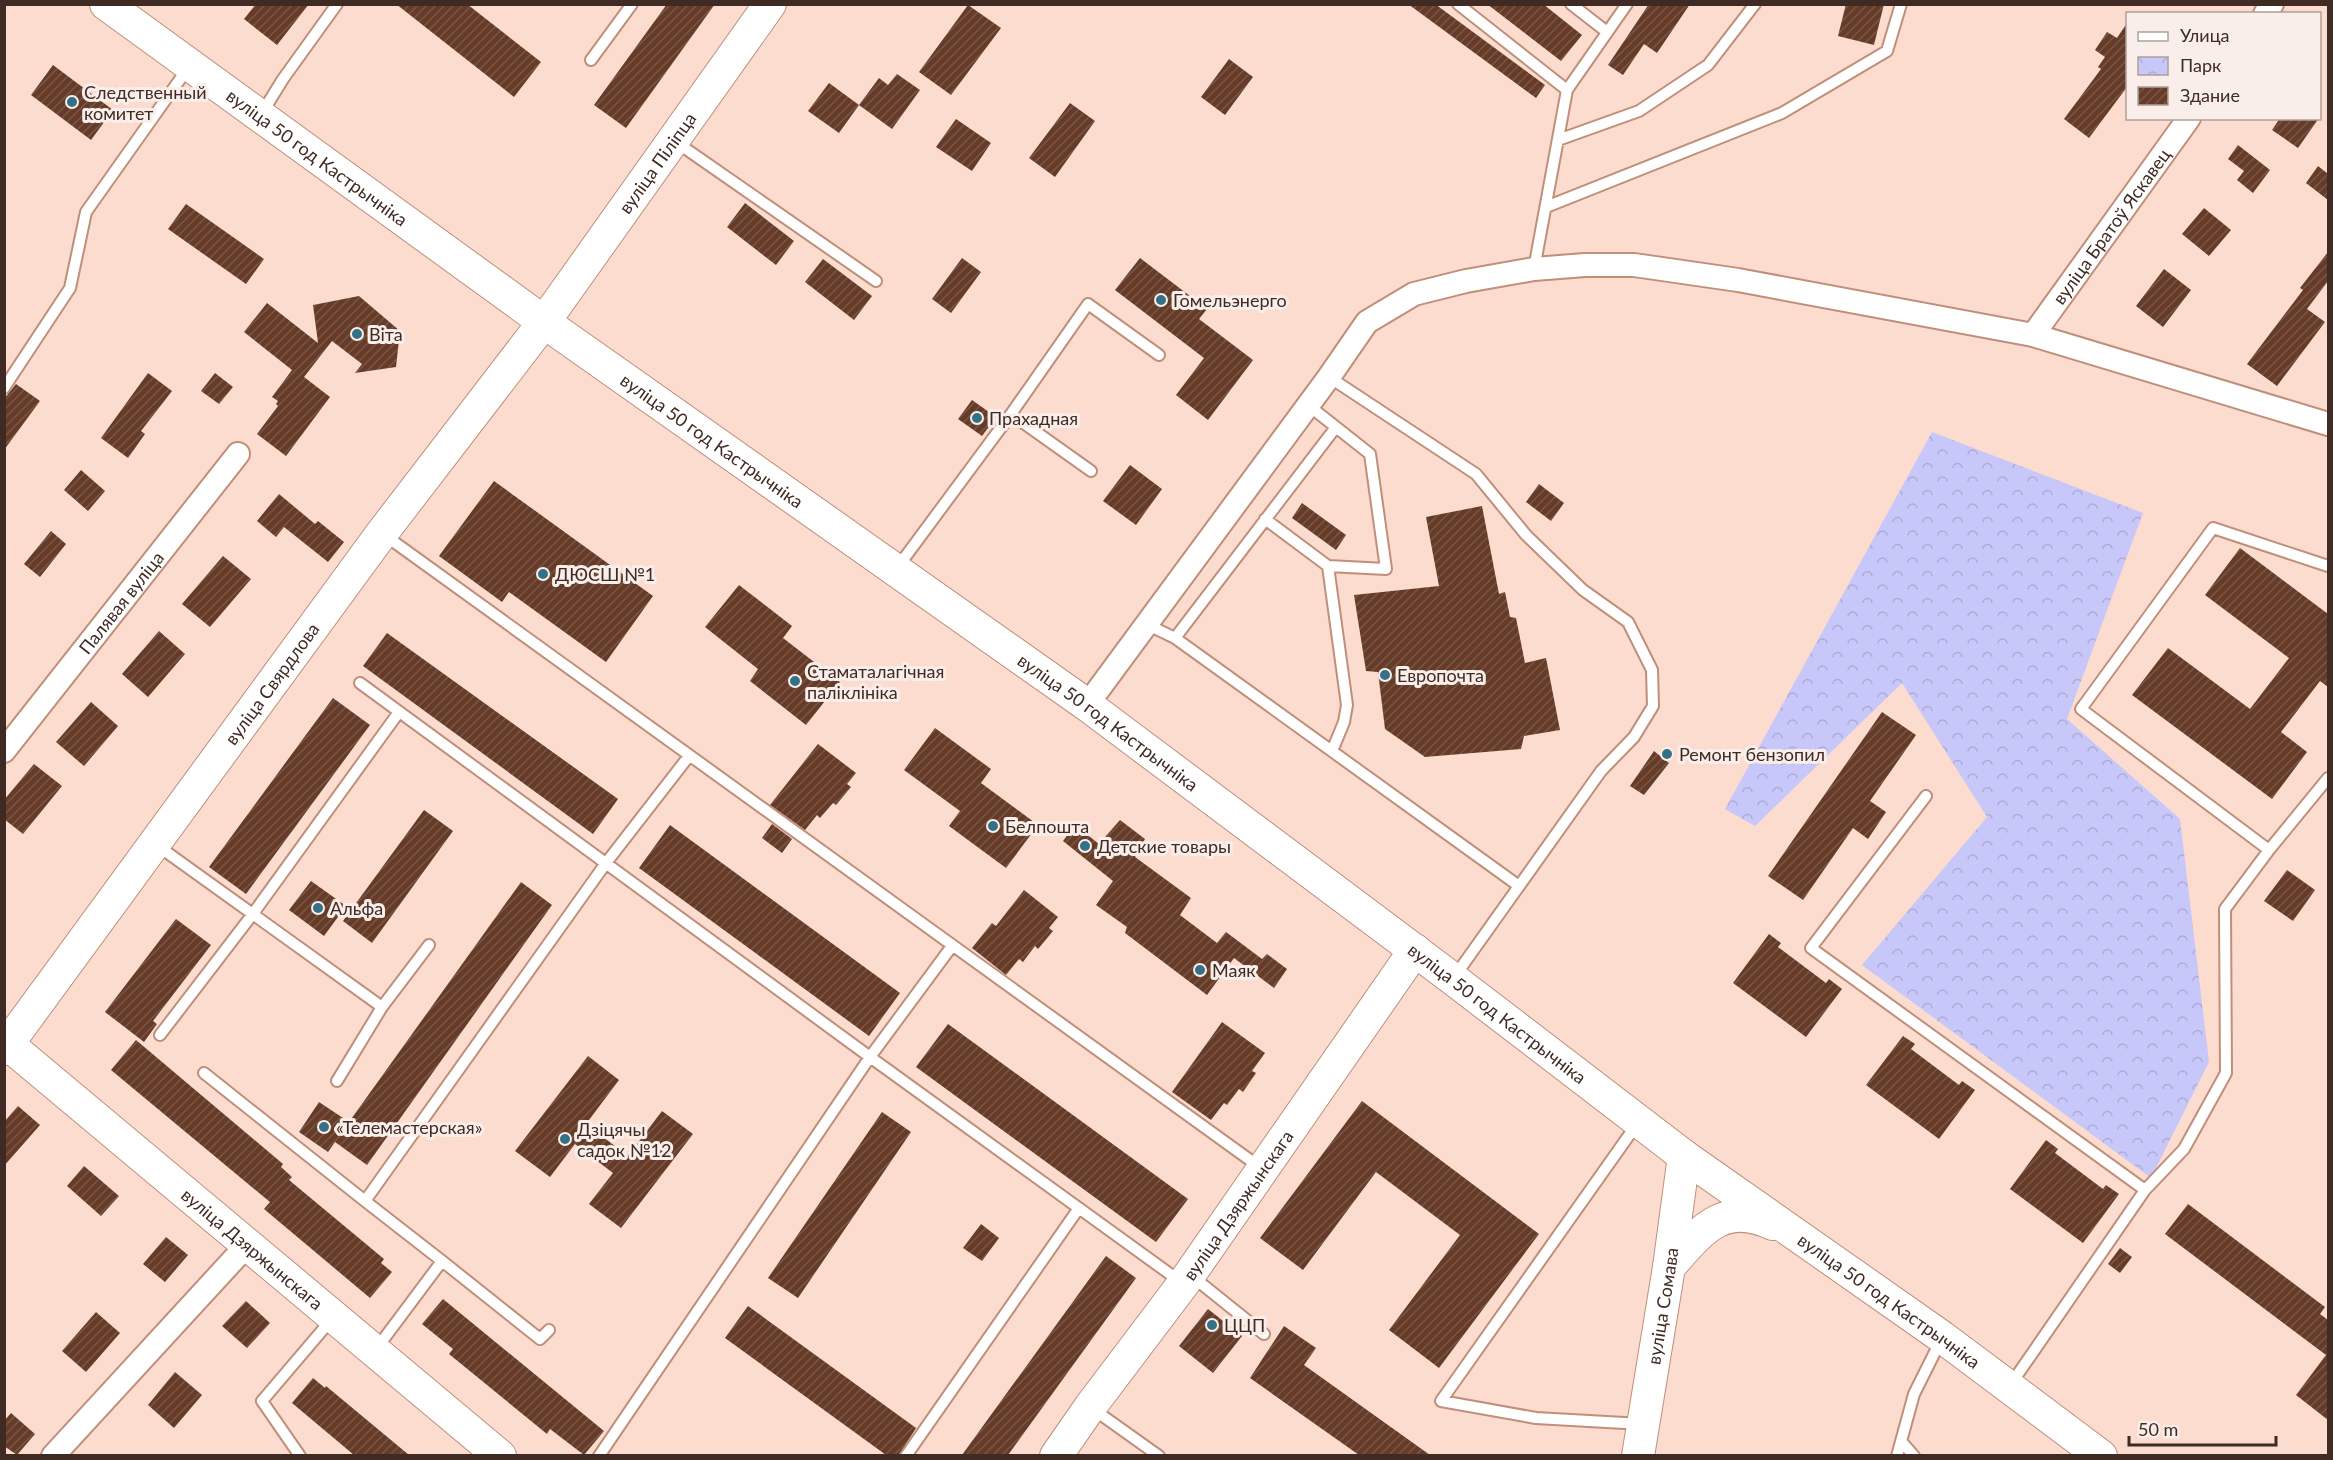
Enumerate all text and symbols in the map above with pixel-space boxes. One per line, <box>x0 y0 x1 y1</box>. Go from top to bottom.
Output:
legend <box>2126 12 2321 120</box>
text: Улица <box>2180 24 2230 46</box>
text: Парк <box>2180 54 2222 76</box>
place label: Следственный комитет <box>84 81 207 124</box>
street label: вуліца 50 год Кастрычніка <box>222 84 412 230</box>
text: Здание <box>2180 84 2240 106</box>
marker: Следственный комитет <box>65 95 79 109</box>
street label: вуліца Піліпца <box>614 108 701 218</box>
street label: вуліца Братоў Яскавец <box>2048 144 2175 308</box>
place label: Гомельэнерго <box>1173 289 1287 311</box>
marker: Гомельэнерго <box>1154 293 1168 307</box>
place label: Віта <box>369 323 403 345</box>
marker: Віта <box>350 327 364 341</box>
street label: вуліца 50 год Кастрычніка <box>617 369 808 512</box>
place label: Прахадная <box>989 407 1078 429</box>
marker: Прахадная <box>970 411 984 425</box>
street label: Палявая вуліца <box>74 547 168 658</box>
place label: ДЮСШ №1 <box>555 563 655 585</box>
marker: ДЮСШ №1 <box>536 567 550 581</box>
street label: вуліца Свярдлова <box>220 618 324 749</box>
street label: вуліца 50 год Кастрычніка <box>1014 649 1203 796</box>
place label: Стаматалагічная паліклініка <box>807 660 944 703</box>
place label: Европочта <box>1397 664 1484 686</box>
marker: Европочта <box>1378 668 1392 682</box>
marker: Стаматалагічная паліклініка <box>788 674 802 688</box>
place label: Ремонт бензопил <box>1679 743 1825 765</box>
marker: Ремонт бензопил <box>1660 747 1674 761</box>
place label: Белпошта <box>1005 815 1089 837</box>
marker: Белпошта <box>986 819 1000 833</box>
place label: Детские товары <box>1097 835 1231 857</box>
marker: Детские товары <box>1078 839 1092 853</box>
place label: Альфа <box>330 897 383 919</box>
marker: Альфа <box>311 901 325 915</box>
street label: вуліца 50 год Кастрычніка <box>1404 938 1591 1088</box>
place label: Маяк <box>1212 959 1256 981</box>
marker: Маяк <box>1193 963 1207 977</box>
place label: «Телемастерская» <box>336 1116 482 1138</box>
place label: Дзіцячы садок №12 <box>577 1118 671 1161</box>
marker: «Телемастерская» <box>317 1120 331 1134</box>
street label: вуліца Дзяржынскага <box>1178 1126 1298 1284</box>
marker: Дзіцячы садок №12 <box>558 1132 572 1146</box>
street label: вуліца Дзяржынскага <box>177 1183 328 1314</box>
street label: вуліца 50 год Кастрычніка <box>1794 1228 1985 1373</box>
street label: вуліца Сомава <box>1642 1246 1683 1366</box>
place label: ЦЦП <box>1224 1314 1265 1336</box>
marker: ЦЦП <box>1205 1318 1219 1332</box>
scale bar <box>2129 1409 2276 1447</box>
text: 50 m <box>2138 1418 2178 1440</box>

